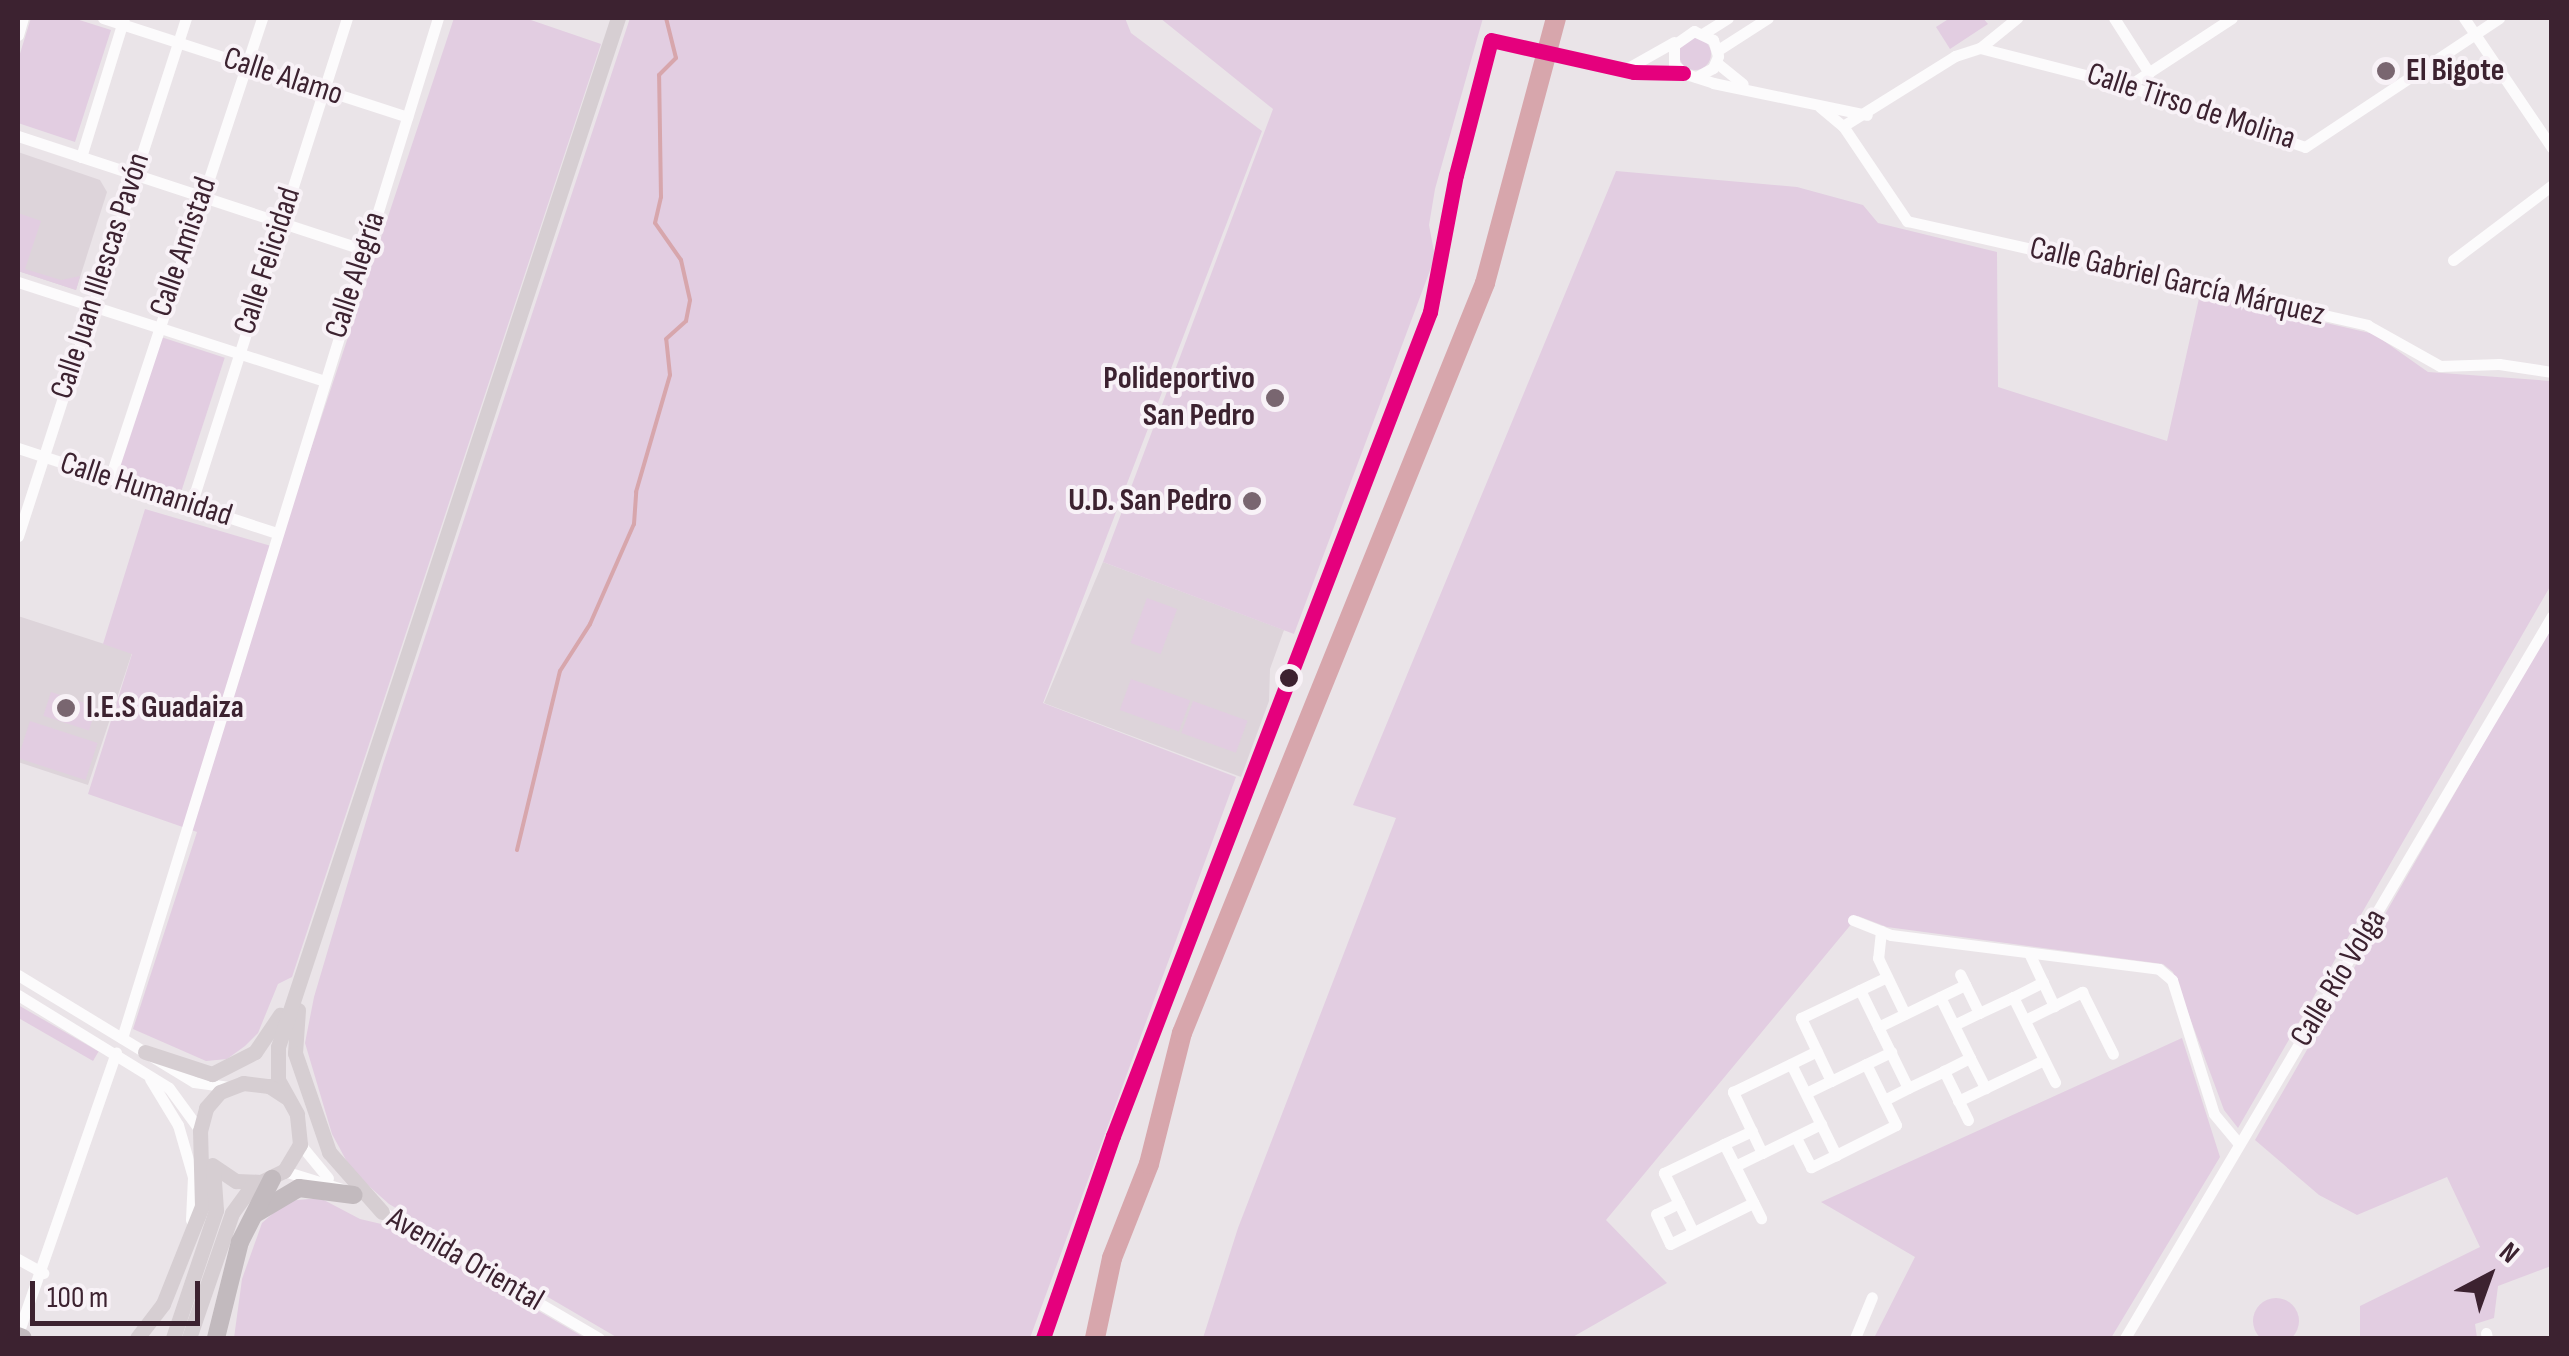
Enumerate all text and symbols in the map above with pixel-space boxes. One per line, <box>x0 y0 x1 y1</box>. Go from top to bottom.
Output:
street label: Calle Alamo <box>218 40 348 114</box>
place label: El Bigote <box>2406 52 2504 90</box>
street label: Calle Tirso de Molina <box>2082 55 2300 159</box>
marker: El Bigote <box>2375 60 2397 82</box>
street label: Calle Juan Illescas Pavón <box>43 148 159 404</box>
street label: Calle Amistad <box>142 172 226 322</box>
street label: Calle Felicidad <box>226 183 310 339</box>
street label: Calle Alegría <box>318 207 394 343</box>
street label: Calle Gabriel García Márquez <box>2026 229 2328 335</box>
place label: Polideportivo San Pedro <box>1103 361 1255 436</box>
marker: Polideportivo San Pedro <box>1264 387 1286 409</box>
street label: Calle Humanidad <box>55 444 237 536</box>
place label: U.D. San Pedro <box>1068 482 1232 520</box>
marker: U.D. San Pedro <box>1241 490 1263 512</box>
unlabelled marker <box>1279 668 1299 688</box>
place label: I.E.S Guadaiza <box>86 689 244 727</box>
marker: I.E.S Guadaiza <box>55 697 77 719</box>
street label: Calle Río Volga <box>2283 902 2395 1054</box>
street label: Avenida Oriental <box>380 1200 550 1320</box>
north arrow <box>2439 1226 2539 1326</box>
text: N <box>2493 1236 2525 1270</box>
scale bar <box>35 1261 205 1323</box>
text: 100 m <box>47 1280 108 1316</box>

